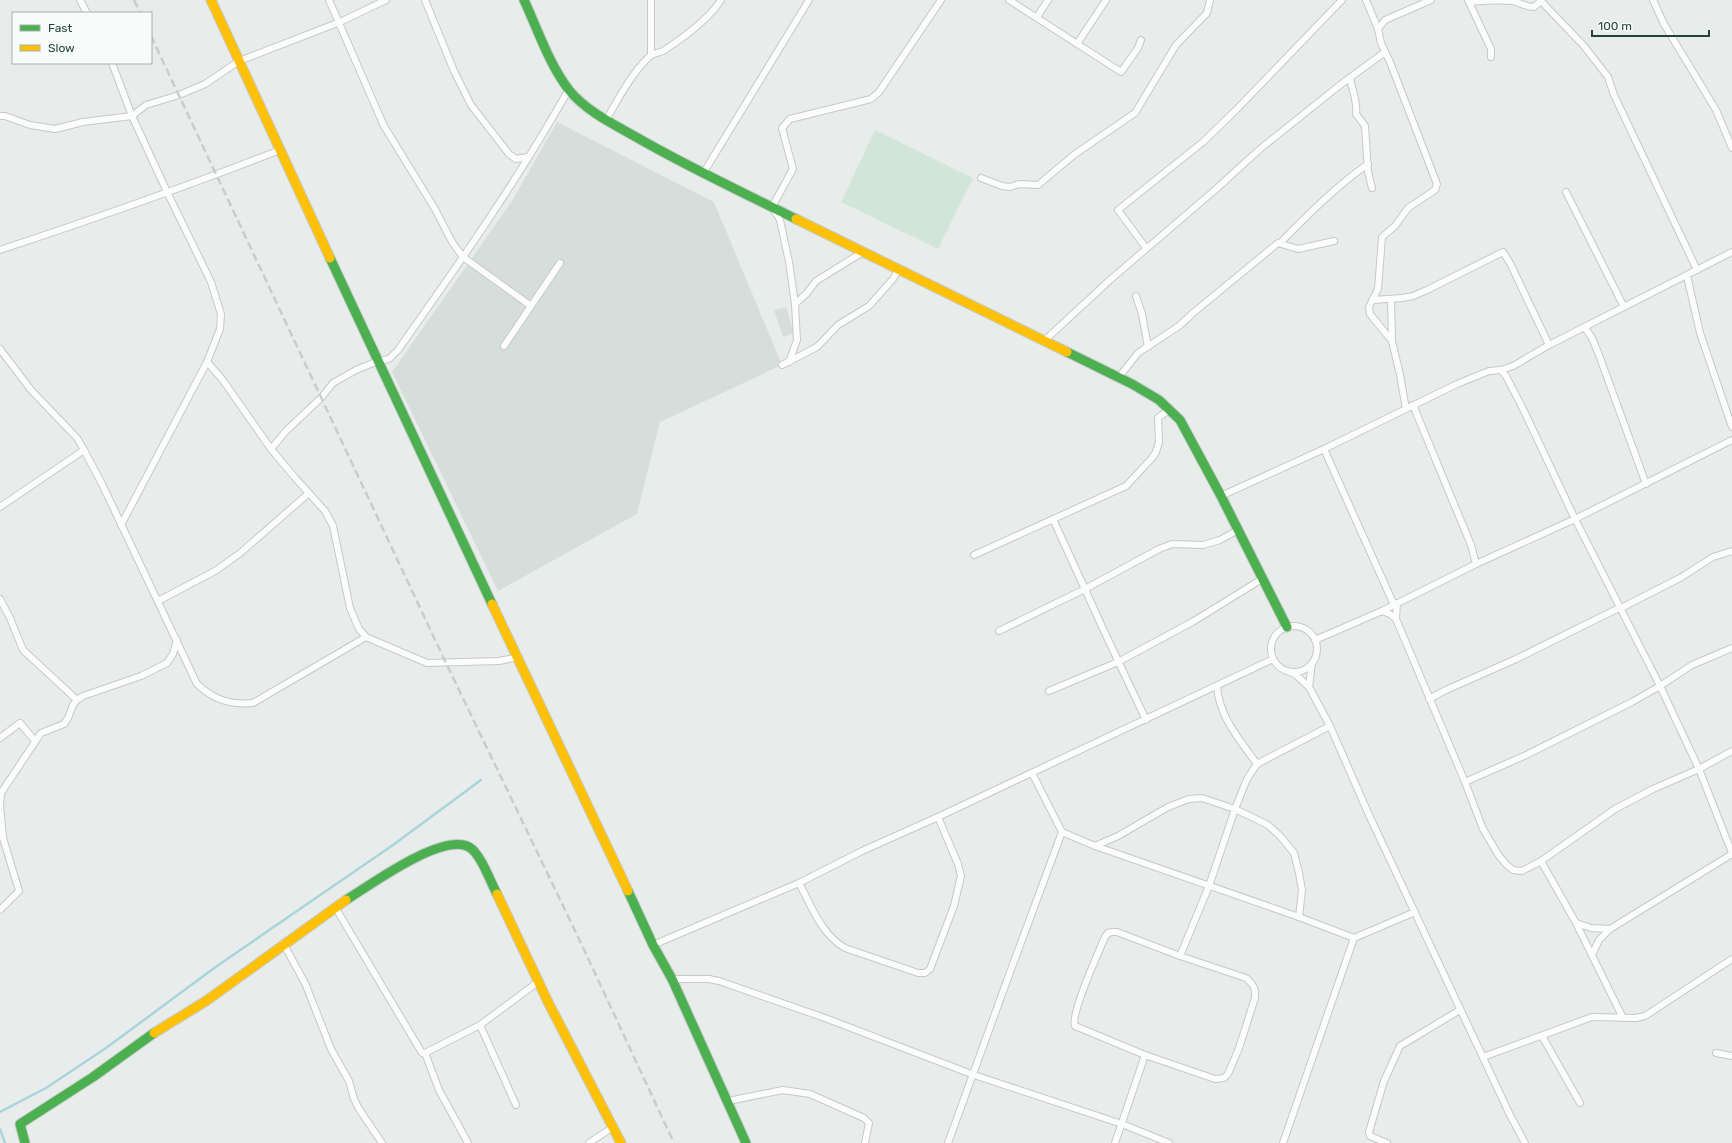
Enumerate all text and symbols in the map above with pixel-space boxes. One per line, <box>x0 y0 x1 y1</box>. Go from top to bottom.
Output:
legend <box>12 12 152 64</box>
scale bar <box>1592 12 1709 38</box>
text: 100 m <box>1598 19 1632 33</box>
text: Fast <box>48 21 72 35</box>
text: Slow <box>48 41 75 55</box>

